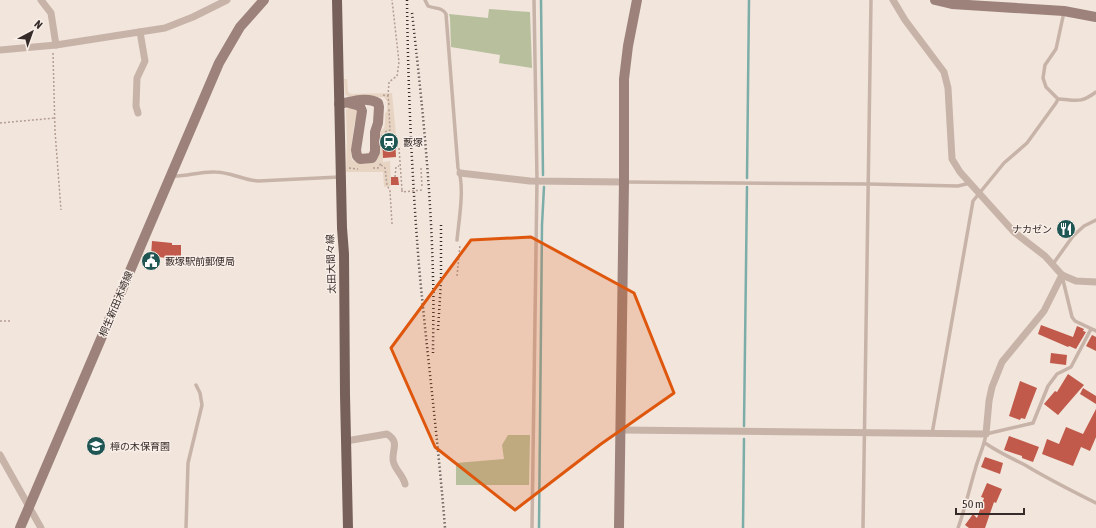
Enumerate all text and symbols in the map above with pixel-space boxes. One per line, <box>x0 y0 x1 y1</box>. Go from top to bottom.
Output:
north arrow <box>12 12 52 52</box>
text: N <box>32 18 45 31</box>
station icon: 藪塚 <box>378 131 400 153</box>
place label: 藪塚 <box>403 137 423 148</box>
restaurant icon: ナカゼン <box>1055 218 1077 240</box>
place label: ナカゼン <box>1012 224 1052 235</box>
street label: 太田大間々線 <box>324 234 338 294</box>
public building icon: 藪塚駅前郵便局 <box>140 250 162 272</box>
place label: 藪塚駅前郵便局 <box>165 256 235 267</box>
street label: 桐生新田木崎線 <box>97 270 135 338</box>
school or university icon: 樟の木保育園 <box>85 435 107 457</box>
place label: 樟の木保育園 <box>110 441 170 452</box>
scale bar <box>956 490 1024 516</box>
text: 50 m <box>962 497 984 511</box>

